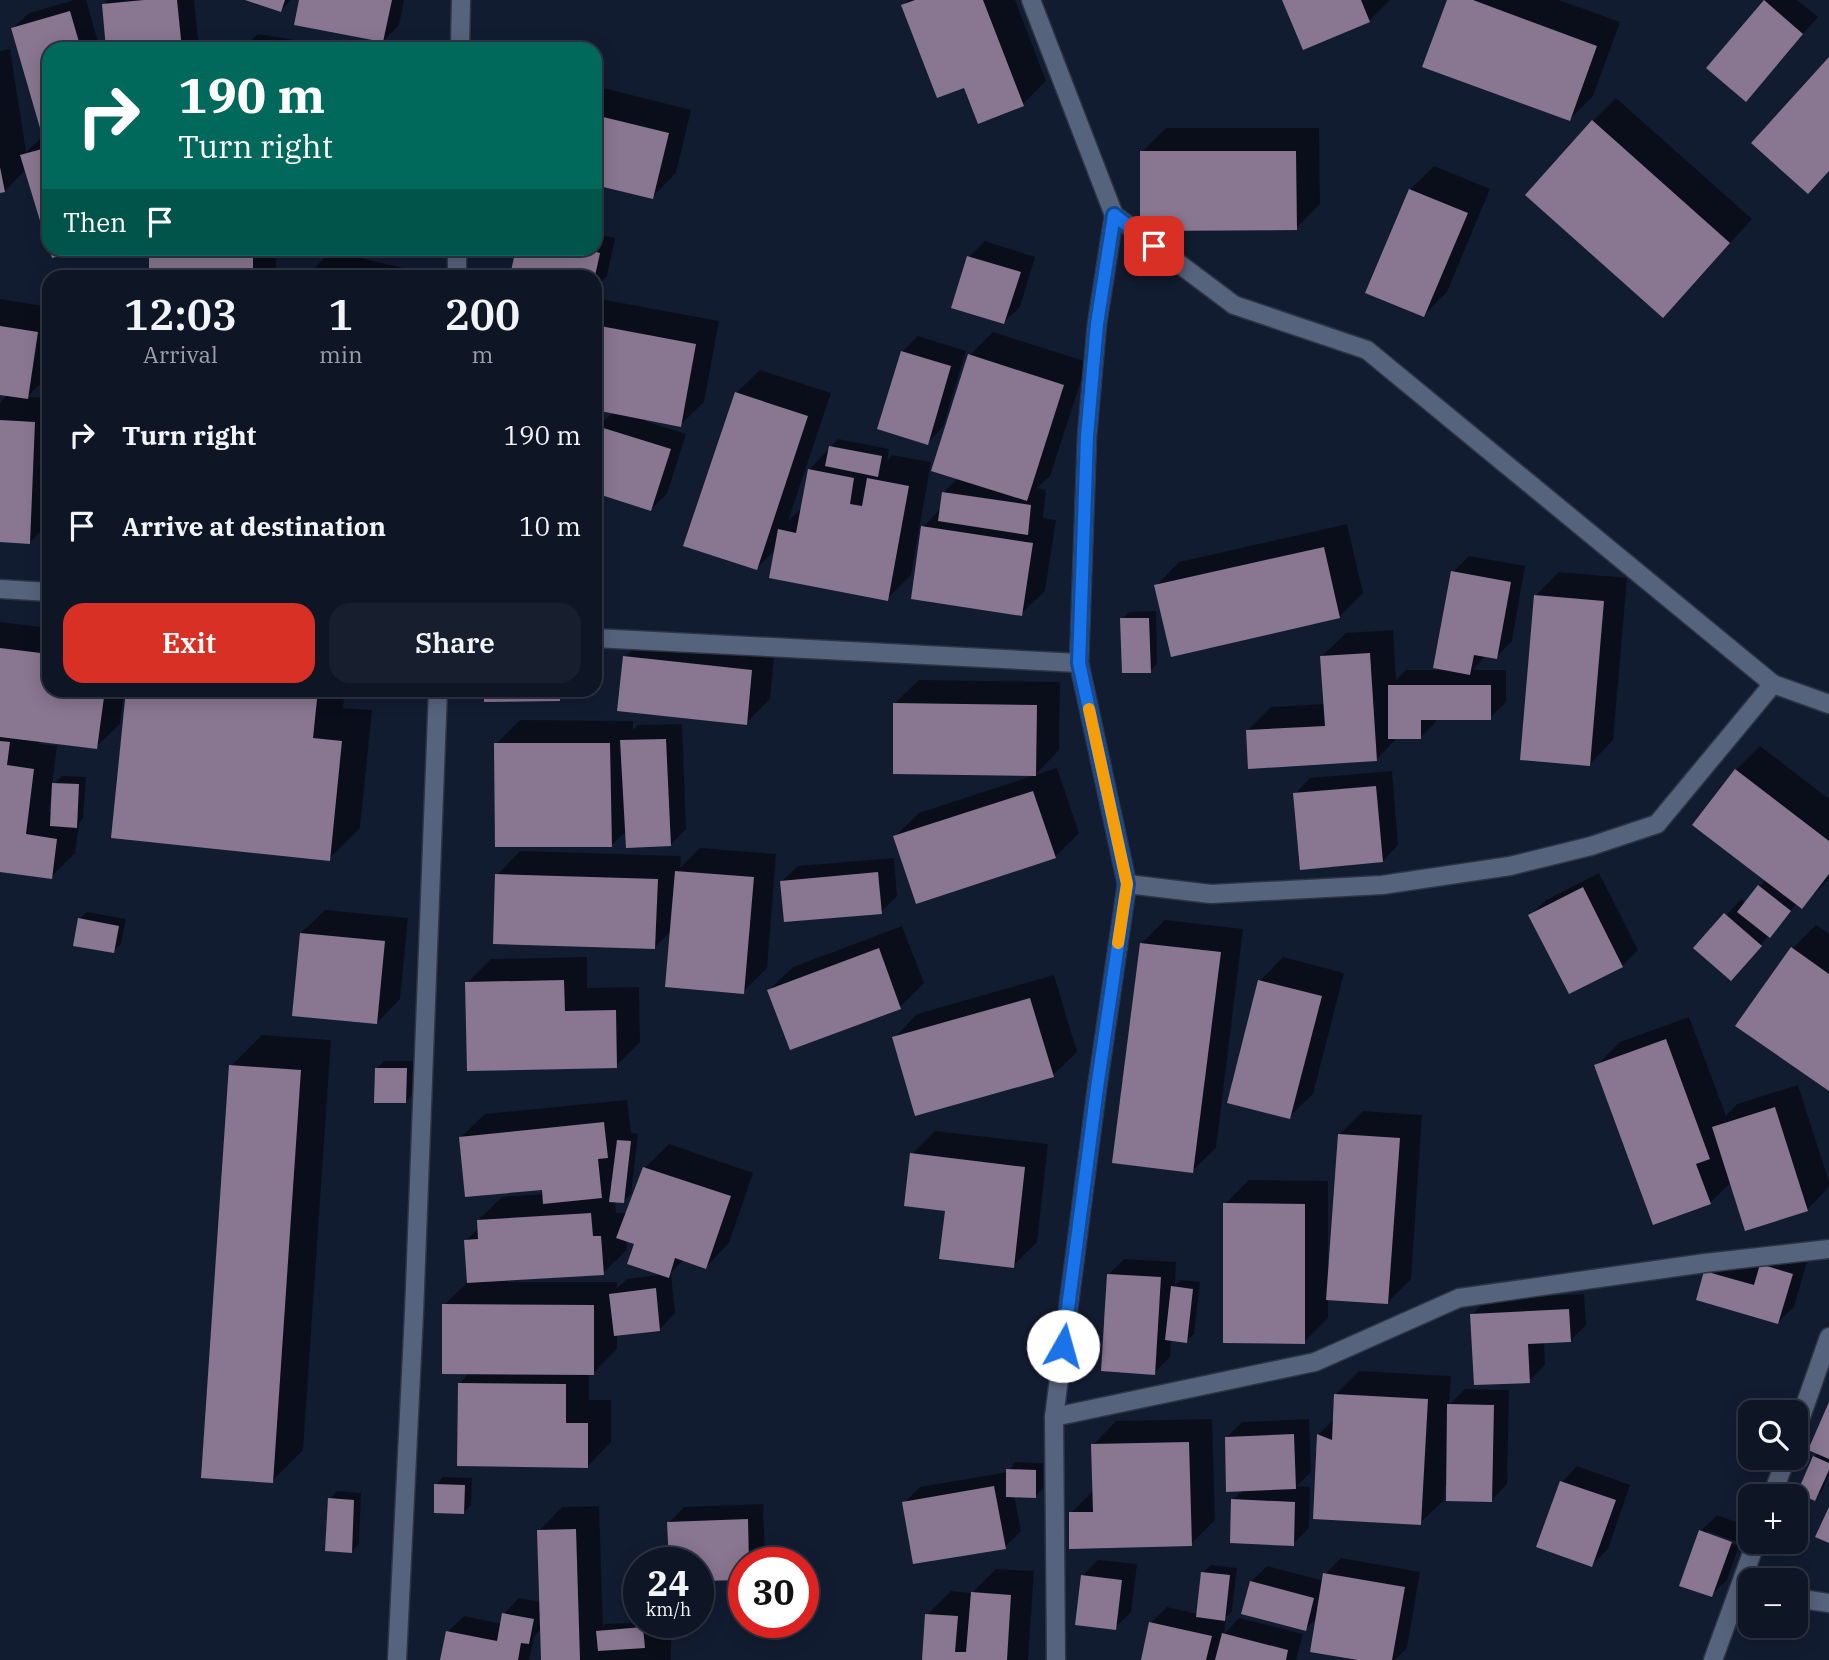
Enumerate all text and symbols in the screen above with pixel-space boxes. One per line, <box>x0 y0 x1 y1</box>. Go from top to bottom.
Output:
text: 190 m <box>178 63 325 126</box>
icon: right <box>63 70 154 161</box>
text: Turn right <box>178 125 333 167</box>
icon: arrive <box>141 203 179 241</box>
text: Then <box>63 205 127 239</box>
pin <box>1124 216 1184 276</box>
icon: arrive <box>1135 227 1173 265</box>
text: 12:03 <box>124 287 237 342</box>
text: 1 <box>328 287 353 342</box>
text: 200 <box>445 287 520 342</box>
text: Arrival <box>143 339 218 369</box>
text: min <box>319 339 363 369</box>
text: m <box>471 339 493 369</box>
icon: right <box>63 416 101 454</box>
text: Turn right <box>122 418 256 452</box>
text: 190 m <box>503 418 581 452</box>
icon: arrive <box>63 507 101 545</box>
text: Arrive at destination <box>122 509 386 543</box>
text: 10 m <box>519 509 581 543</box>
button: Exit <box>63 603 315 683</box>
button: Share <box>329 603 581 683</box>
position arrow <box>1026 1309 1100 1383</box>
map controls <box>1738 1400 1808 1638</box>
button: search <box>1738 1400 1808 1470</box>
button: + <box>1738 1484 1808 1554</box>
speed limit sign: 30 <box>728 1547 819 1638</box>
text: 24 <box>647 1560 690 1606</box>
button: − <box>1738 1568 1808 1638</box>
text: km/h <box>646 1598 691 1621</box>

